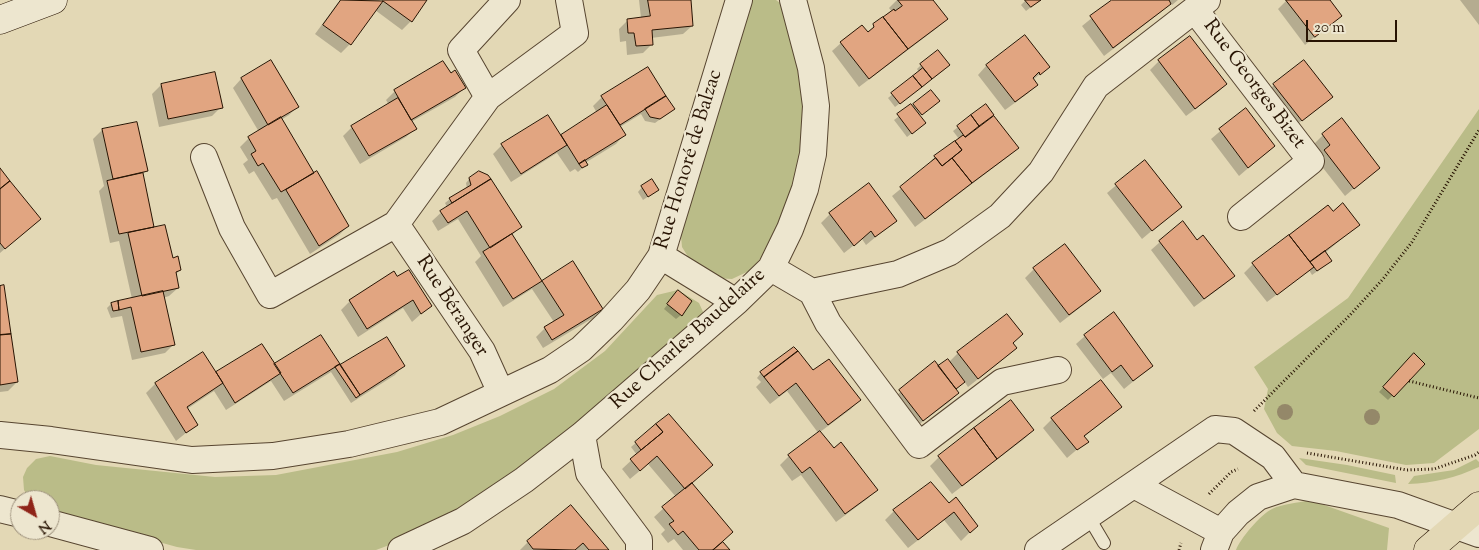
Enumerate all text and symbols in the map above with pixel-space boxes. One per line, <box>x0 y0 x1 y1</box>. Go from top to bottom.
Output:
scale bar <box>1309 10 1400 42</box>
street label: Rue Georges Bizet <box>1196 15 1310 155</box>
text: 20 m <box>1314 18 1345 39</box>
street label: Rue Honoré de Balzac <box>651 67 729 253</box>
street label: Rue Béranger <box>409 252 493 362</box>
street label: Rue Charles Baudelaire <box>606 264 772 416</box>
north arrow <box>10 490 60 540</box>
text: N <box>33 515 54 537</box>

